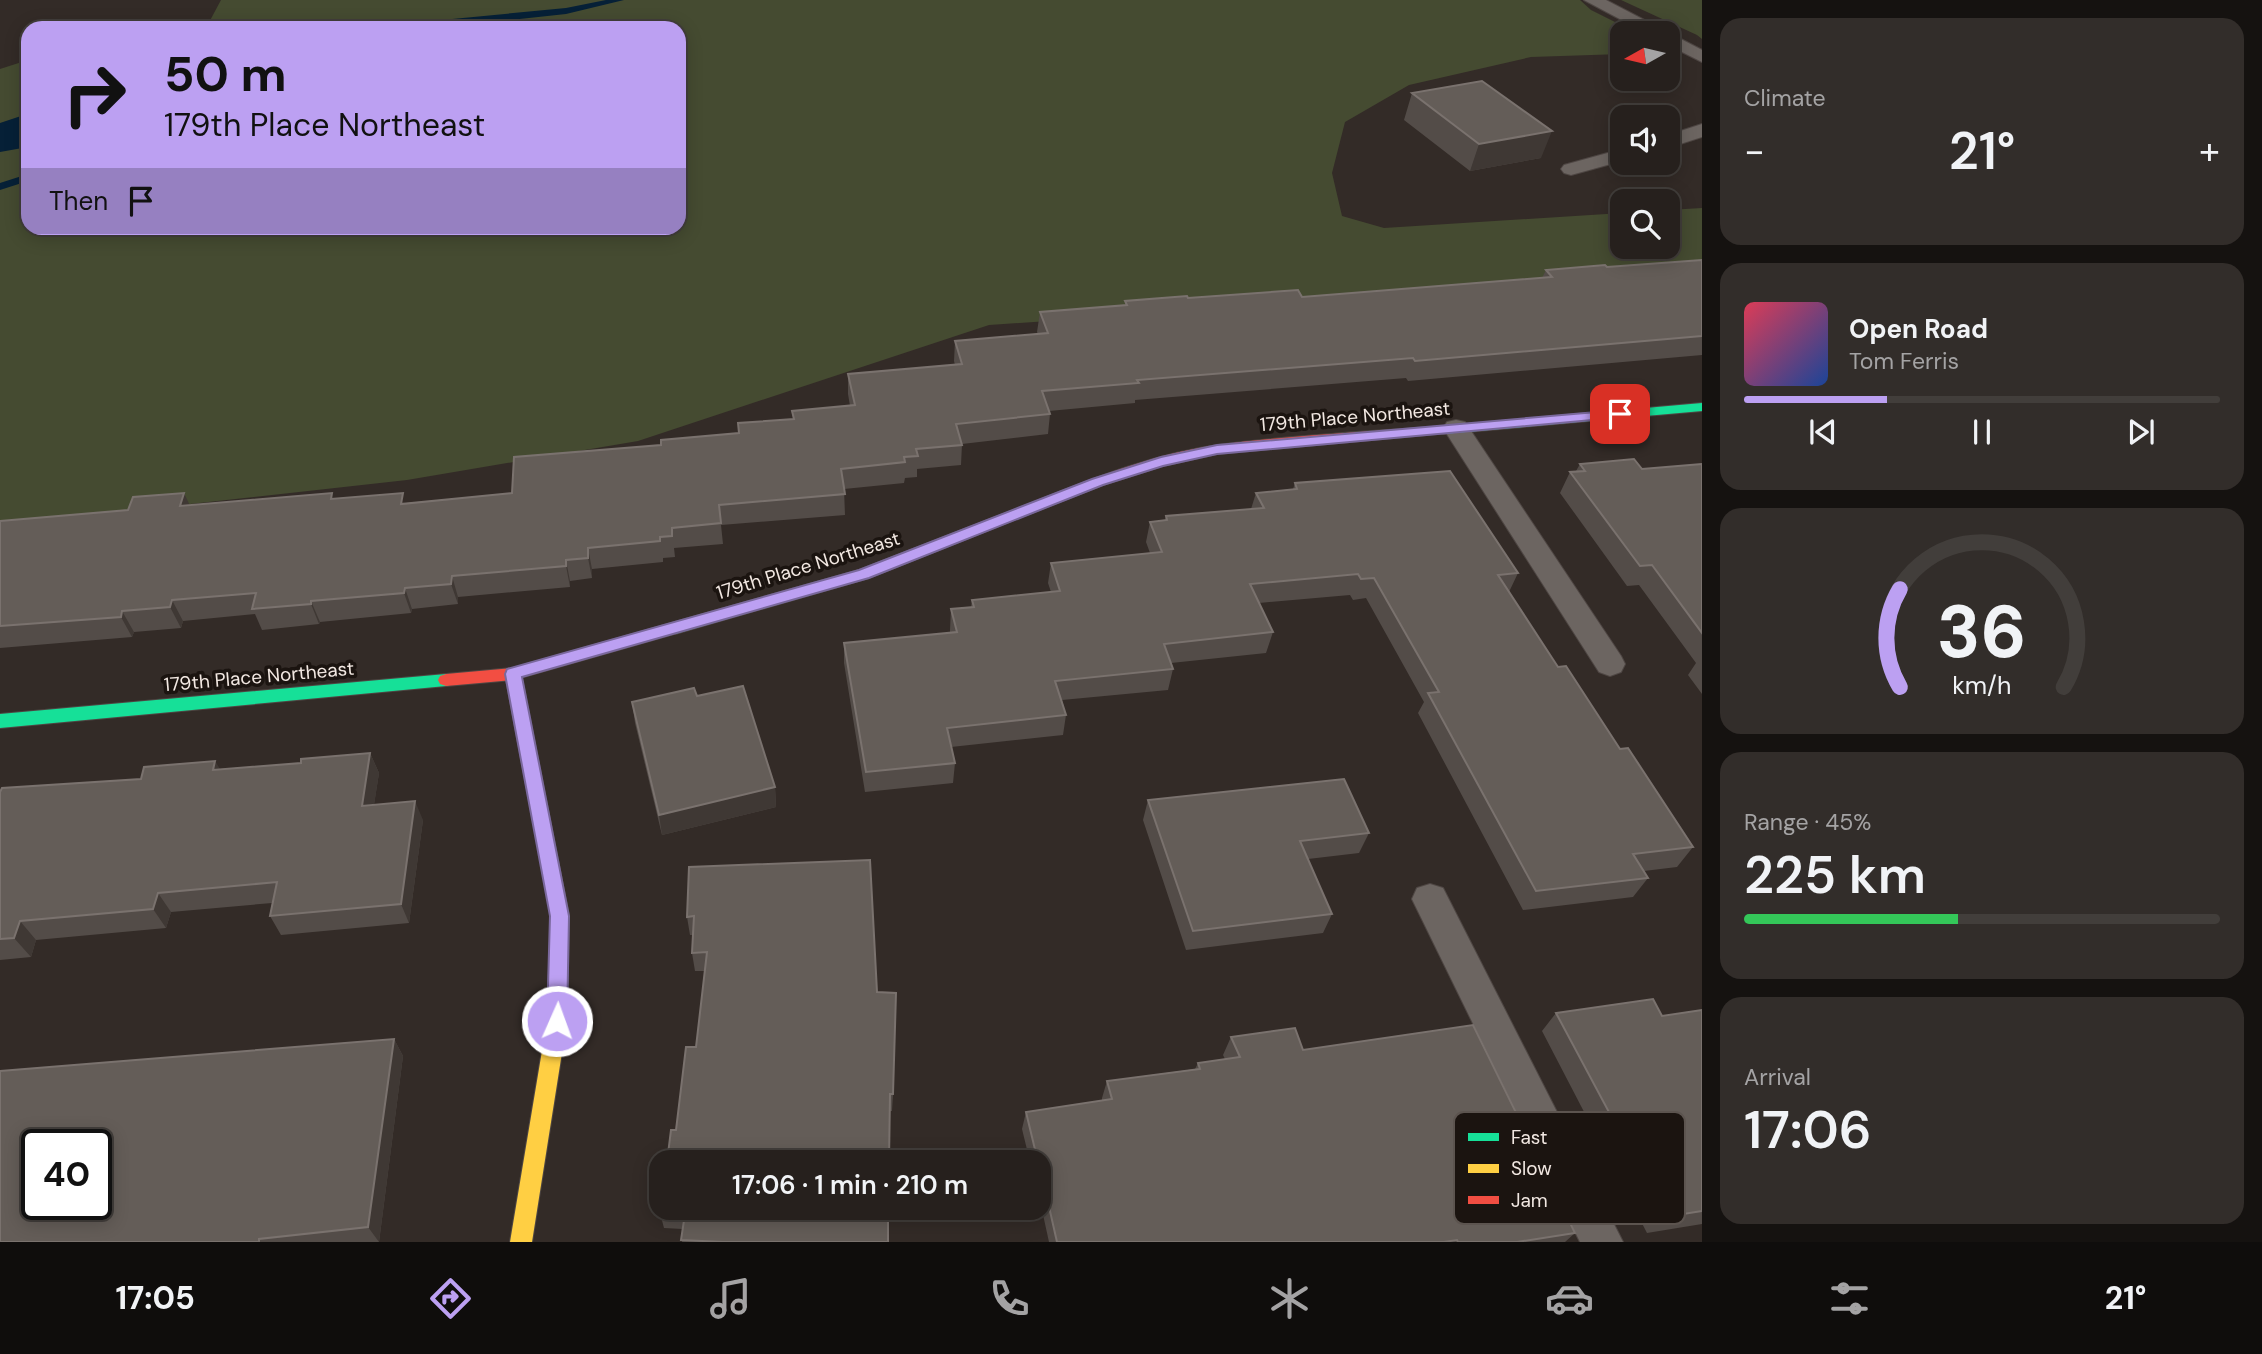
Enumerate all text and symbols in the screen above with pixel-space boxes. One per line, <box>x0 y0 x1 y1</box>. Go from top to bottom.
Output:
north arrow <box>1610 21 1680 91</box>
map controls <box>1610 21 1680 259</box>
text: 50 m <box>164 42 287 106</box>
icon: right <box>49 49 140 140</box>
text: Climate <box>1744 83 1826 113</box>
text: 179th Place Northeast <box>164 104 485 146</box>
button: sound <box>1610 105 1680 175</box>
text: 21° <box>1949 117 2015 185</box>
text: − <box>1744 126 1765 176</box>
text: + <box>2199 126 2220 176</box>
icon: arrive <box>122 182 160 220</box>
text: Then <box>49 184 108 218</box>
button: search <box>1610 189 1680 259</box>
text: Open Road <box>1849 312 1988 346</box>
text: Tom Ferris <box>1849 346 1959 376</box>
pin <box>1590 384 1650 444</box>
icon: arrive <box>1601 395 1639 433</box>
street label: 179th Place Northeast <box>1259 396 1451 437</box>
icon: previous <box>1804 413 1842 451</box>
icon: pause <box>1963 413 2001 451</box>
icon: next <box>2122 413 2160 451</box>
street label: 179th Place Northeast <box>713 526 903 605</box>
text: 36 <box>1937 585 2027 680</box>
street label: 179th Place Northeast <box>163 656 355 697</box>
text: km/h <box>1952 669 2012 702</box>
text: Range · 45% <box>1744 807 1871 837</box>
text: 225 km <box>1744 841 1926 909</box>
position arrow <box>520 984 594 1058</box>
text: Arrival <box>1744 1062 1811 1092</box>
text: 17:06 <box>1744 1096 1872 1164</box>
legend <box>1454 1112 1685 1224</box>
text: Fast <box>1511 1125 1547 1150</box>
speed limit sign: 40 <box>21 1129 112 1220</box>
text: Slow <box>1511 1156 1552 1181</box>
text: 17:06 · 1 min · 210 m <box>732 1168 968 1202</box>
text: Jam <box>1511 1188 1548 1213</box>
icon: directions <box>426 1274 475 1323</box>
icon: music <box>706 1274 755 1323</box>
icon: phone <box>985 1274 1034 1323</box>
icon: climate <box>1265 1274 1314 1323</box>
icon: car <box>1545 1274 1594 1323</box>
icon: filters <box>1825 1274 1874 1323</box>
text: 17:05 <box>115 1277 195 1319</box>
text: 21° <box>2105 1277 2146 1319</box>

